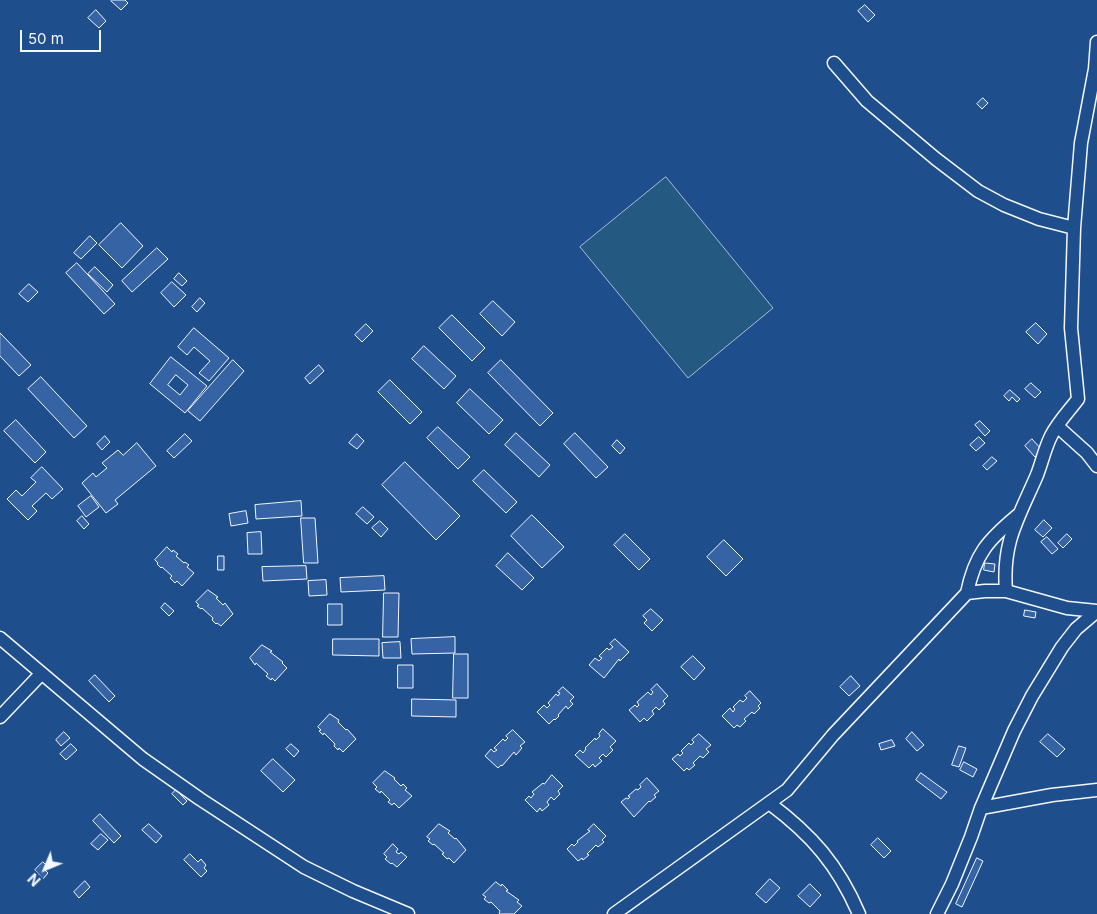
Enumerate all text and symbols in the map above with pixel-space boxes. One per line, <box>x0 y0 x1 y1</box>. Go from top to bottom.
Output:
scale bar <box>22 20 104 52</box>
text: 50 m <box>28 29 64 48</box>
north arrow <box>20 844 70 894</box>
text: N <box>24 870 44 890</box>

